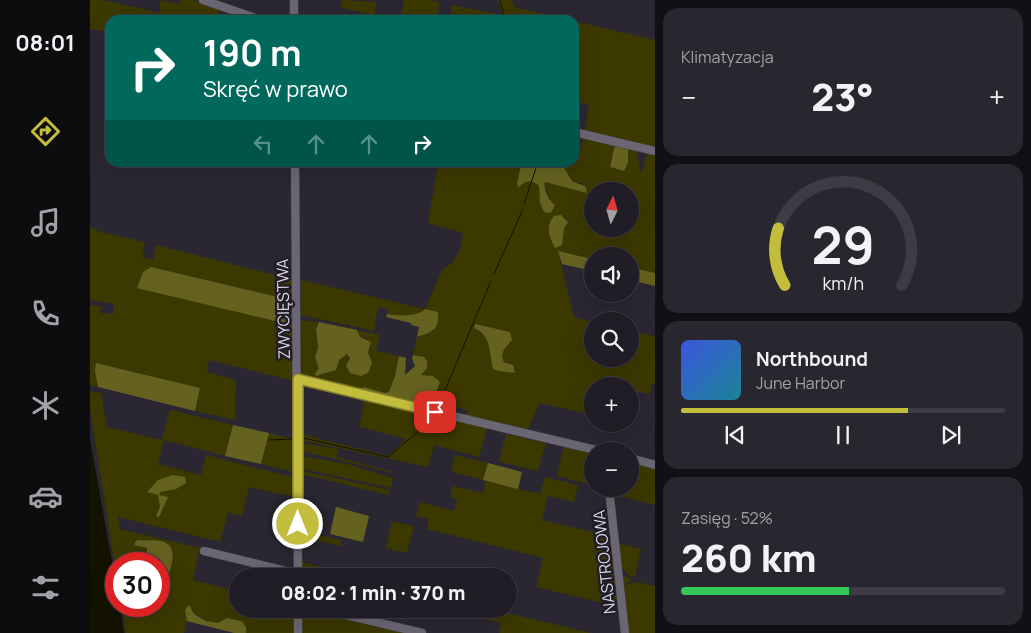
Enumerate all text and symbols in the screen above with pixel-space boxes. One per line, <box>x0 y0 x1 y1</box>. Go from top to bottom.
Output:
text: 08:01 <box>15 28 75 58</box>
text: 190 m <box>203 29 302 77</box>
icon: right <box>120 35 185 100</box>
text: Klimatyzacja <box>681 46 774 68</box>
text: 23° <box>811 70 874 122</box>
text: Skręć w prawo <box>203 74 348 104</box>
text: − <box>681 78 696 116</box>
text: + <box>989 78 1005 116</box>
icon: directions <box>28 114 63 149</box>
icon: left <box>249 130 277 158</box>
icon: ahead <box>302 130 330 158</box>
icon: ahead <box>355 130 383 158</box>
icon: right <box>408 130 436 158</box>
north arrow <box>584 182 639 238</box>
map controls <box>584 182 639 497</box>
icon: music <box>28 205 63 240</box>
text: 29 <box>811 209 875 280</box>
button: sound <box>584 247 639 302</box>
street label: ZWYCIĘSTWA <box>271 258 295 360</box>
text: km/h <box>822 271 864 295</box>
icon: phone <box>28 296 63 331</box>
button: search <box>584 312 639 367</box>
text: Northbound <box>756 346 868 372</box>
text: June Harbor <box>756 372 845 394</box>
button: + <box>584 377 639 432</box>
icon: climate <box>28 388 63 423</box>
pin <box>414 391 456 433</box>
icon: arrive <box>421 398 449 426</box>
icon: previous <box>721 421 749 449</box>
icon: pause <box>829 421 857 449</box>
icon: next <box>937 421 965 449</box>
button: − <box>584 442 639 497</box>
icon: car <box>28 479 63 514</box>
position arrow <box>271 497 323 549</box>
text: Zasięg · 52% <box>681 507 773 529</box>
street label: NASTROJOWA <box>588 509 620 615</box>
text: 260 km <box>681 531 817 583</box>
speed limit sign: 30 <box>105 552 170 617</box>
icon: filters <box>28 570 63 605</box>
text: 08:02 · 1 min · 370 m <box>281 580 465 606</box>

